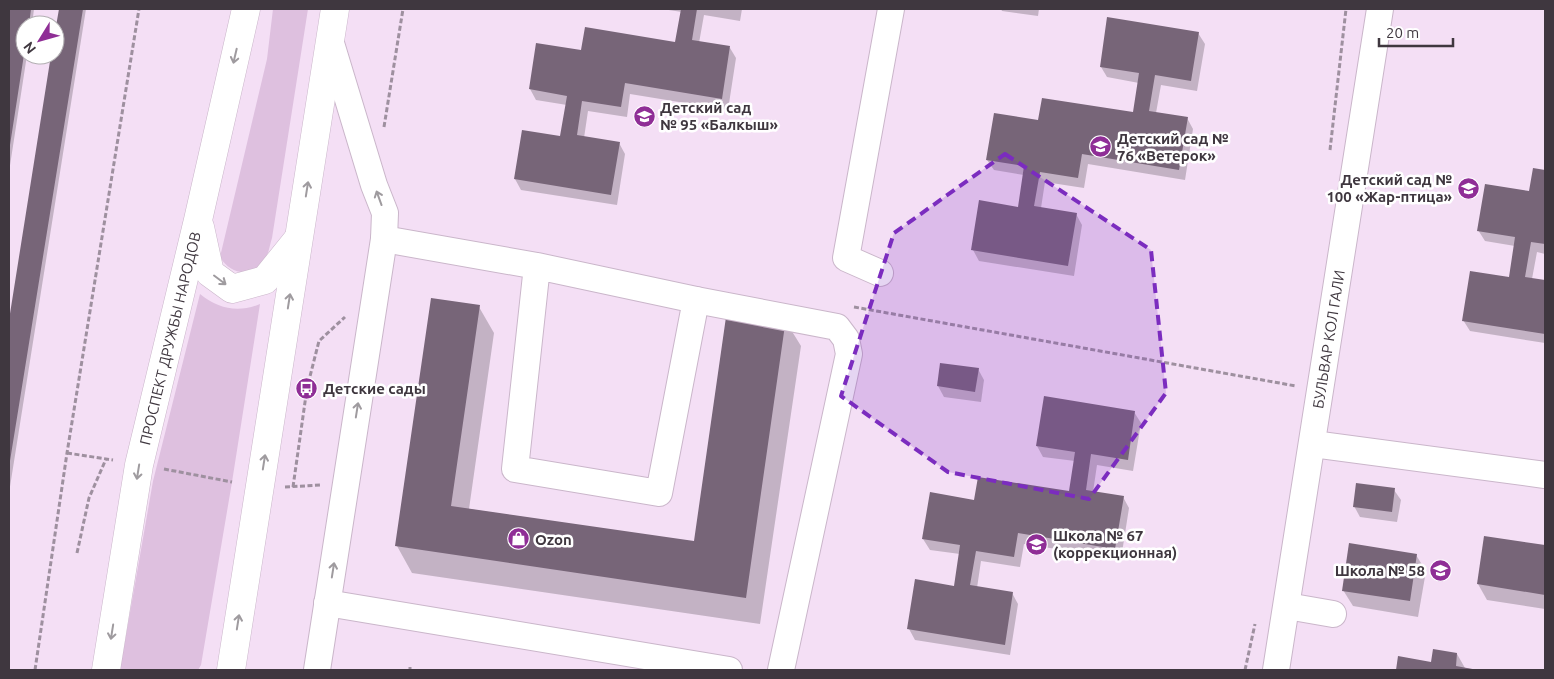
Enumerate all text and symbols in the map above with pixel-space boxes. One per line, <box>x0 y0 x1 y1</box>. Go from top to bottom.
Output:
north arrow <box>15 15 65 65</box>
scale bar <box>1379 15 1453 47</box>
text: 20 m <box>1386 24 1419 41</box>
text: N <box>20 39 39 57</box>
one-way arrow <box>230 48 239 64</box>
place label: Детский сад № 95 «Балкыш» <box>660 99 779 133</box>
school or university icon: Детский сад № 95 «Балкыш» <box>632 104 656 128</box>
place label: Детский сад № 76 «Ветерок» <box>1117 130 1229 164</box>
school or university icon: Детский сад № 76 «Ветерок» <box>1089 135 1113 159</box>
place label: Детский сад № 100 «Жар-птица» <box>1326 171 1453 205</box>
school or university icon: Детский сад № 100 «Жар-птица» <box>1456 176 1480 200</box>
one-way arrow <box>302 181 312 197</box>
one-way arrow <box>374 191 383 206</box>
street label: ПРОСПЕКТ ДРУЖБЫ НАРОДОВ <box>136 230 203 447</box>
street label: БУЛЬВАР КОЛ ГАЛИ <box>1309 269 1347 410</box>
one-way arrow <box>213 275 227 285</box>
one-way arrow <box>284 293 294 309</box>
bus stop icon: Детские сады <box>295 376 319 400</box>
place label: Детские сады <box>323 380 426 397</box>
one-way arrow <box>353 402 363 418</box>
one-way arrow <box>259 454 269 470</box>
one-way arrow <box>132 463 142 479</box>
shop icon: Ozon <box>507 527 531 551</box>
place label: Школа № 67 (коррекционная) <box>1053 527 1177 561</box>
place label: Ozon <box>535 531 572 548</box>
school or university icon: Школа № 67 (коррекционная) <box>1025 532 1049 556</box>
school or university icon: Школа № 58 <box>1429 558 1453 582</box>
place label: Школа № 58 <box>1335 562 1425 579</box>
one-way arrow <box>328 563 338 579</box>
one-way arrow <box>234 614 244 630</box>
one-way arrow <box>107 624 117 640</box>

